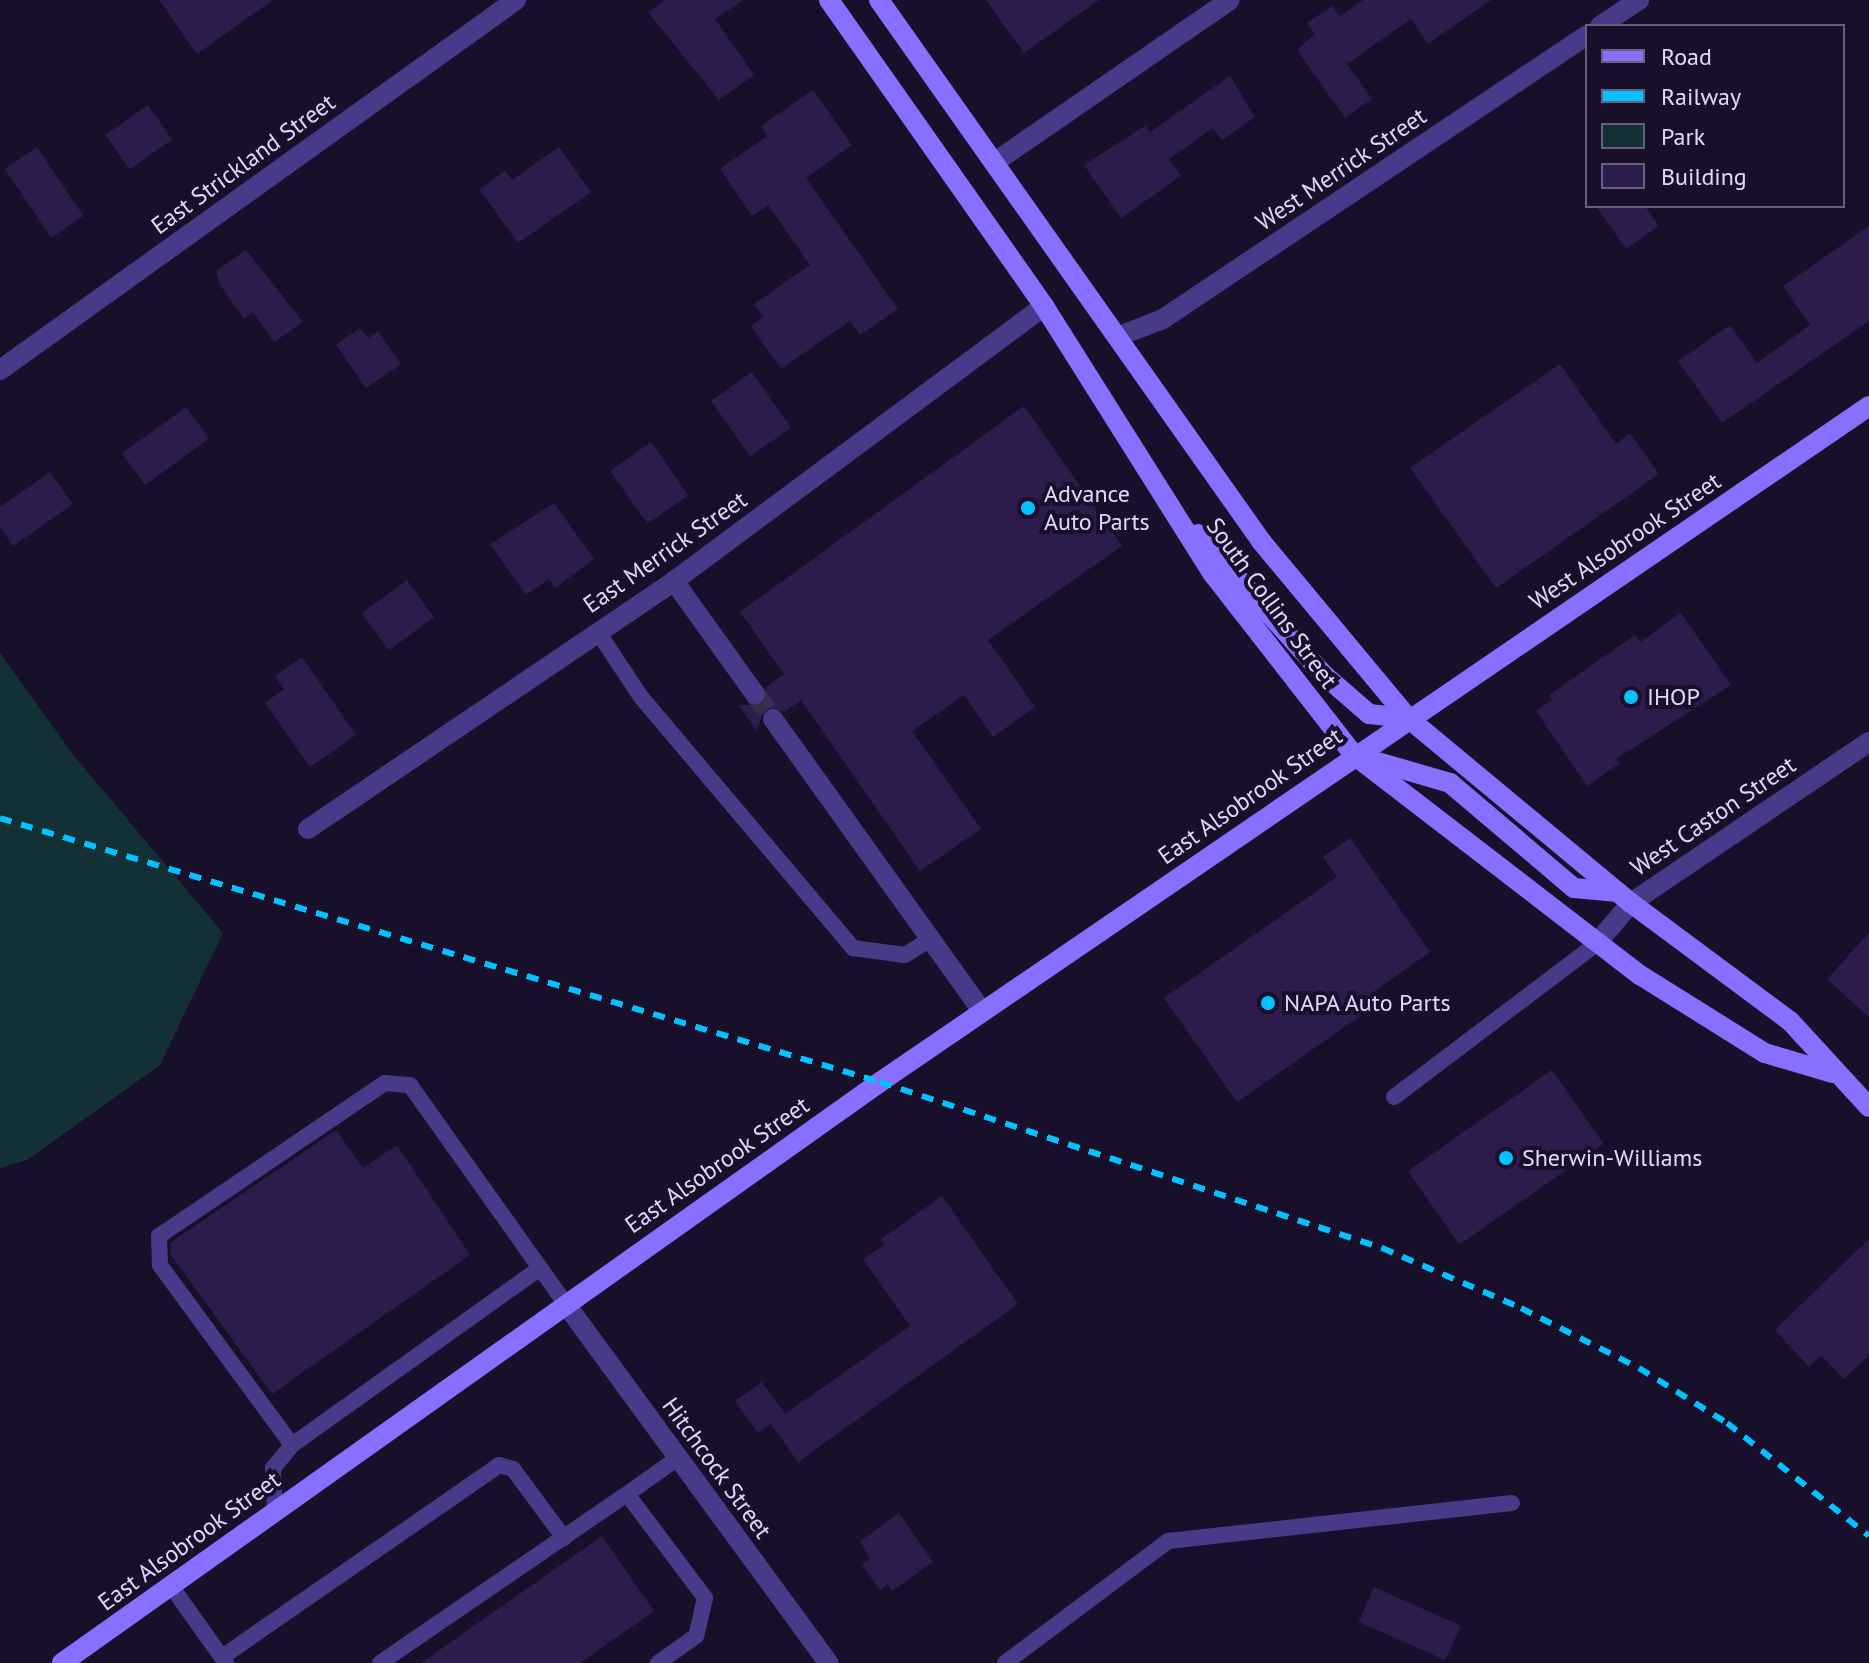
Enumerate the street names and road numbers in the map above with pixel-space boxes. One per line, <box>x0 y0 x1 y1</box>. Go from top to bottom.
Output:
street label: East Strickland Street <box>146 88 340 240</box>
street label: West Merrick Street <box>1250 101 1432 237</box>
street label: West Alsobrook Street <box>1523 466 1727 616</box>
street label: East Merrick Street <box>578 485 752 619</box>
street label: South Collins Street <box>1201 512 1343 694</box>
street label: East Alsobrook Street <box>1152 721 1348 871</box>
street label: West Caston Street <box>1625 750 1801 882</box>
street label: East Alsobrook Street <box>619 1090 815 1240</box>
street label: Hitchcock Street <box>656 1392 778 1544</box>
street label: East Alsobrook Street <box>92 1465 286 1617</box>

